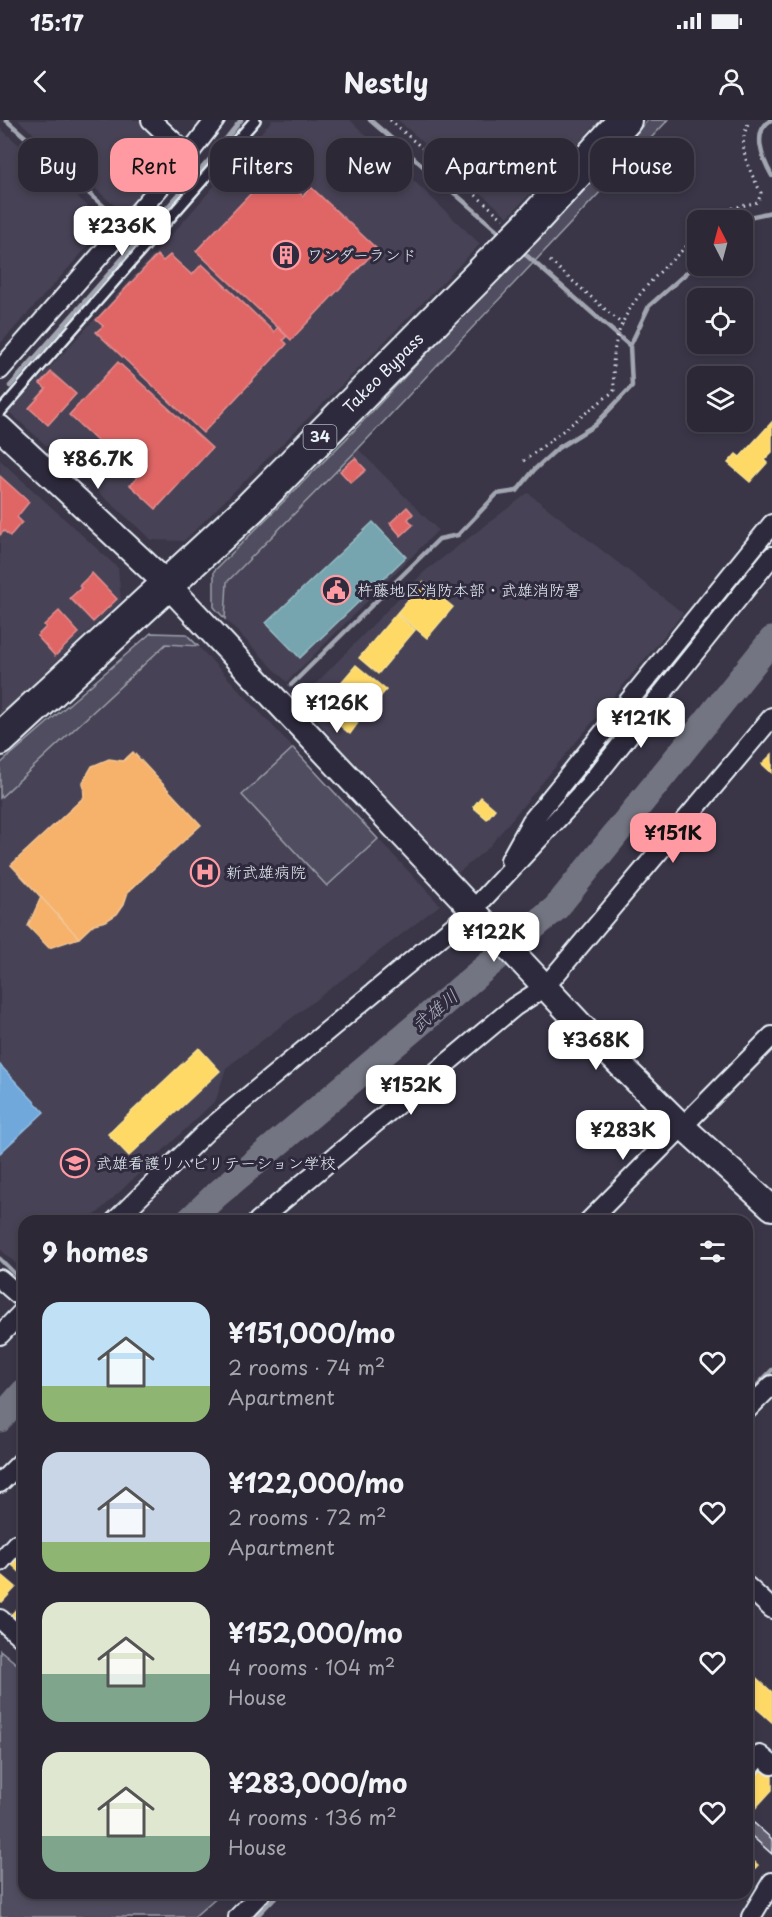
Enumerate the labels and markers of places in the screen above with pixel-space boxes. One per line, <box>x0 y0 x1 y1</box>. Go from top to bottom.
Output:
pin: ¥236K <box>80 206 164 257</box>
building icon: ワンダーランド <box>270 239 302 271</box>
place label: ワンダーランド <box>307 242 417 266</box>
pin: ¥86.7K <box>49 439 147 490</box>
public building icon: 杵藤地区消防本部・武雄消防署 <box>320 574 352 606</box>
place label: 杵藤地区消防本部・武雄消防署 <box>357 577 581 601</box>
pin: ¥126K <box>295 683 379 734</box>
pin: ¥121K <box>599 698 683 749</box>
pin: ¥151K <box>631 813 715 864</box>
hospital icon: 新武雄病院 <box>189 856 221 888</box>
place label: 新武雄病院 <box>226 859 306 883</box>
pin: ¥122K <box>452 912 536 963</box>
pin: ¥368K <box>554 1020 638 1071</box>
pin: ¥152K <box>369 1065 453 1116</box>
pin: ¥283K <box>581 1110 665 1161</box>
school or university icon: 武雄看護リハビリテーション学校 <box>59 1147 91 1179</box>
place label: 武雄看護リハビリテーション学校 <box>96 1150 336 1174</box>

